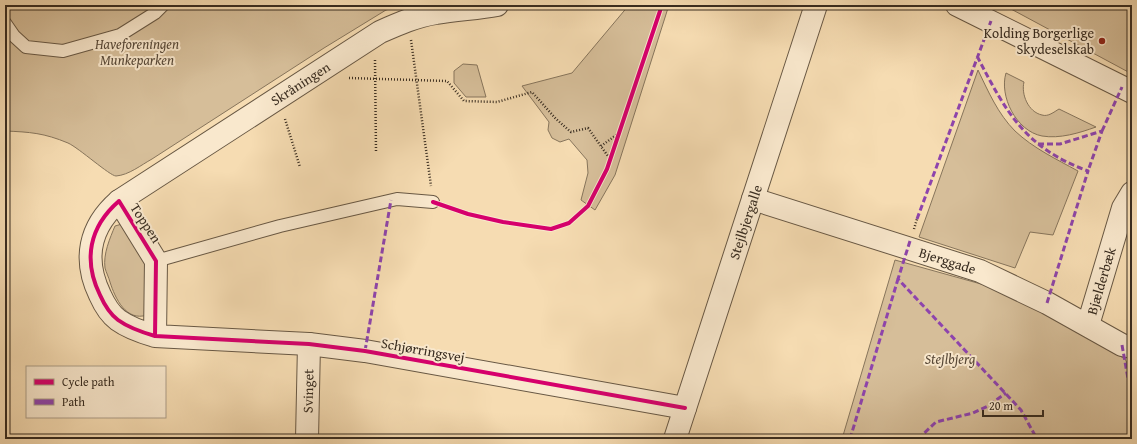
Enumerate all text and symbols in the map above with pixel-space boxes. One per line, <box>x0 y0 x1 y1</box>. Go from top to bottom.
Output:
place label: Kolding Borgerlige Skydeselskab <box>984 23 1094 59</box>
park label: Haveforeningen Munkeparken <box>94 34 179 70</box>
marker: Kolding Borgerlige Skydeselskab <box>1097 36 1107 46</box>
street label: Skråningen <box>267 57 334 110</box>
street label: Stejlbjergalle <box>724 182 767 262</box>
street label: Toppen <box>126 199 166 247</box>
street label: Bjerggade <box>916 242 979 279</box>
street label: Bjælderbæk <box>1082 244 1121 317</box>
street label: Schjørringsvej <box>380 333 466 367</box>
park label: Stejlbjerg <box>925 349 976 369</box>
legend <box>26 366 166 418</box>
street label: Svinget <box>298 369 318 413</box>
text: Cycle path <box>62 373 115 390</box>
scale bar <box>983 392 1043 418</box>
text: Path <box>62 393 85 410</box>
text: 20 m <box>989 397 1013 414</box>

